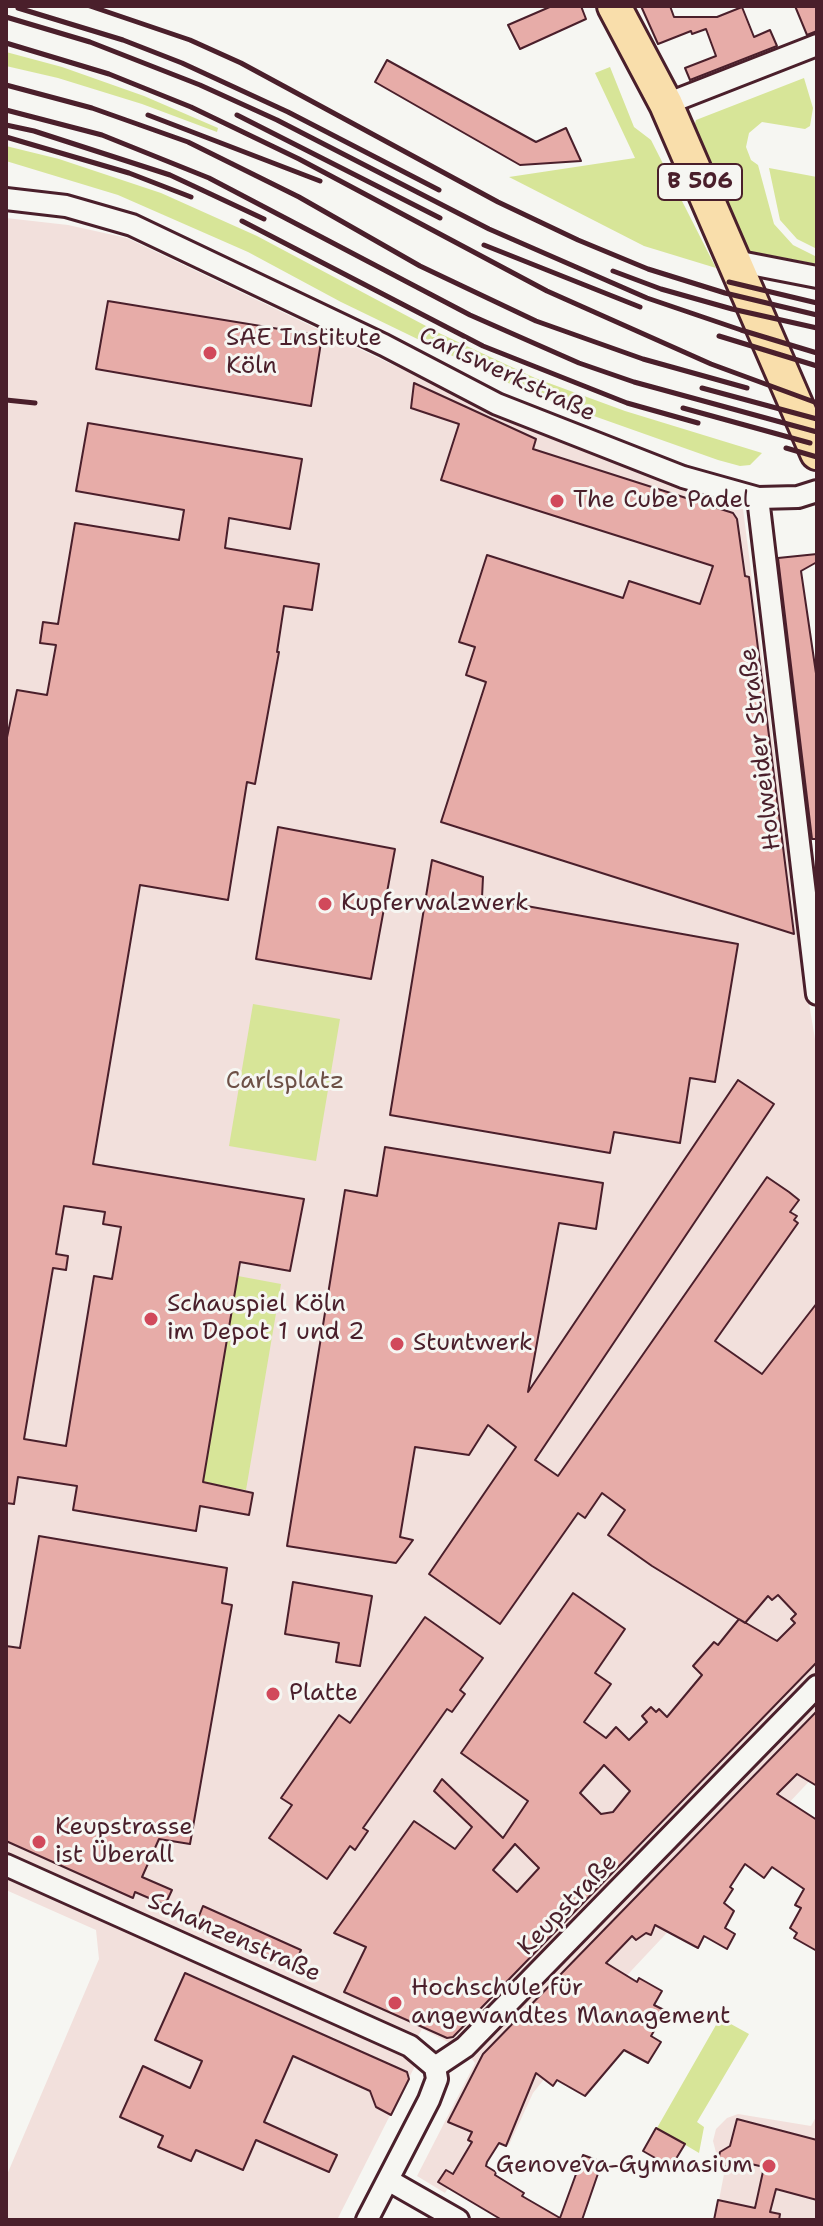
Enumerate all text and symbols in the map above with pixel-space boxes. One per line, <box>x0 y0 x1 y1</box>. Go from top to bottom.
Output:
road number: B 506 <box>658 164 742 200</box>
street label: Carlswerkstraße <box>414 321 600 429</box>
place label: SAE Institute Köln <box>226 325 382 381</box>
marker: SAE Institute Köln <box>201 344 219 362</box>
place label: The Cube Padel <box>573 487 750 515</box>
marker: The Cube Padel <box>548 492 566 510</box>
street label: Holweider Straße <box>734 646 788 852</box>
place label: Kupferwalzwerk <box>341 890 529 918</box>
marker: Kupferwalzwerk <box>316 895 334 913</box>
park label: Carlsplatz <box>226 1068 344 1096</box>
place label: Schauspiel Köln im Depot 1 und 2 <box>167 1291 365 1347</box>
marker: Schauspiel Köln im Depot 1 und 2 <box>142 1310 160 1328</box>
place label: Stuntwerk <box>413 1330 533 1358</box>
marker: Stuntwerk <box>388 1335 406 1353</box>
place label: Platte <box>289 1680 358 1708</box>
marker: Platte <box>264 1685 282 1703</box>
place label: Keupstrasse ist Überall <box>55 1814 193 1870</box>
marker: Keupstrasse ist Überall <box>30 1833 48 1851</box>
street label: Keupstraße <box>512 1848 624 1962</box>
street label: Schanzenstraße <box>143 1887 325 1989</box>
place label: Hochschule für angewandtes Management <box>411 1975 730 2031</box>
marker: Hochschule für angewandtes Management <box>386 1994 404 2012</box>
place label: Genoveva-Gymnasium <box>496 2152 753 2180</box>
marker: Genoveva-Gymnasium <box>760 2157 778 2175</box>

